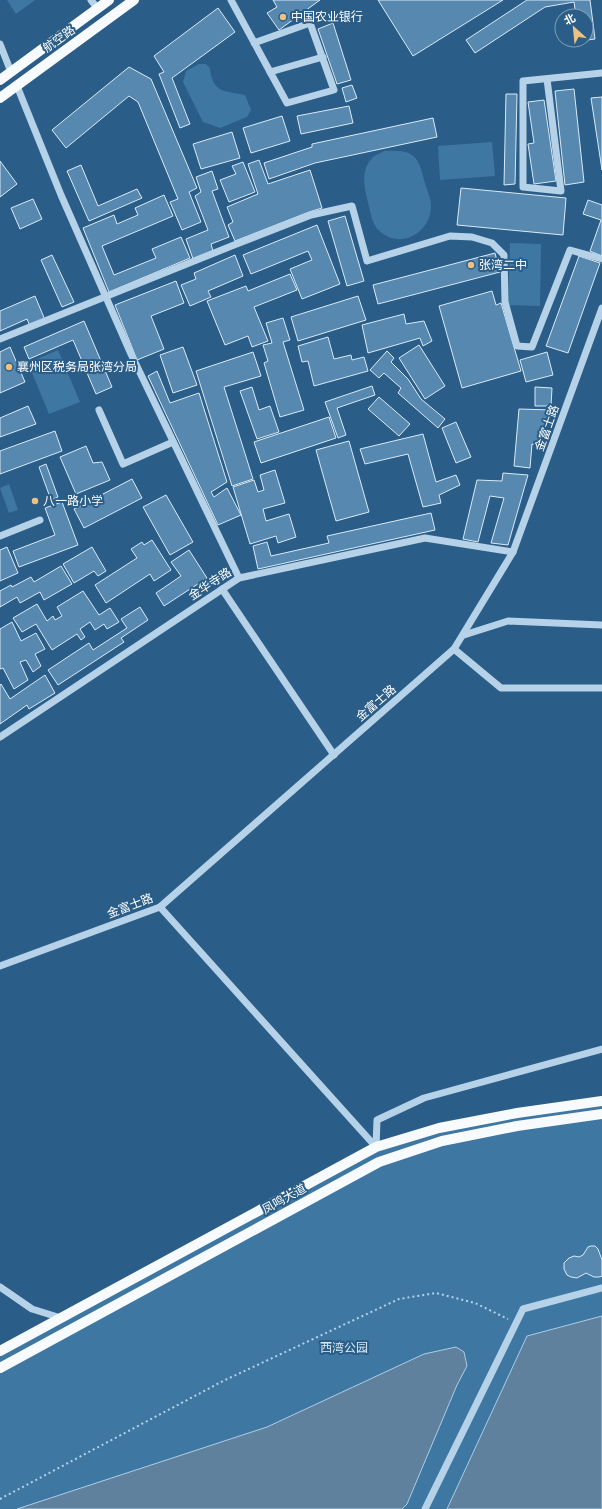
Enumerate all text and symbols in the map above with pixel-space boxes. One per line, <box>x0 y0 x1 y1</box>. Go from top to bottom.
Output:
place label: 中国农业银行 <box>291 8 363 26</box>
north arrow <box>554 8 594 48</box>
text: 北 <box>561 9 578 29</box>
marker: 中国农业银行 <box>278 12 288 22</box>
street label: 航空路 <box>39 21 79 57</box>
place label: 张湾二中 <box>479 256 527 274</box>
marker: 张湾二中 <box>466 260 476 270</box>
place label: 襄州区税务局张湾分局 <box>17 358 137 376</box>
marker: 襄州区税务局张湾分局 <box>4 362 14 372</box>
street label: 金富士路 <box>530 402 564 454</box>
place label: 八一路小学 <box>43 492 103 510</box>
marker: 八一路小学 <box>30 496 40 506</box>
street label: 金华寺路 <box>185 563 235 605</box>
street label: 金富士路 <box>352 680 400 726</box>
street label: 金富士路 <box>104 889 156 923</box>
street label: 凤鸣大道 <box>259 1179 309 1219</box>
park label: 西湾公园 <box>320 1339 368 1357</box>

